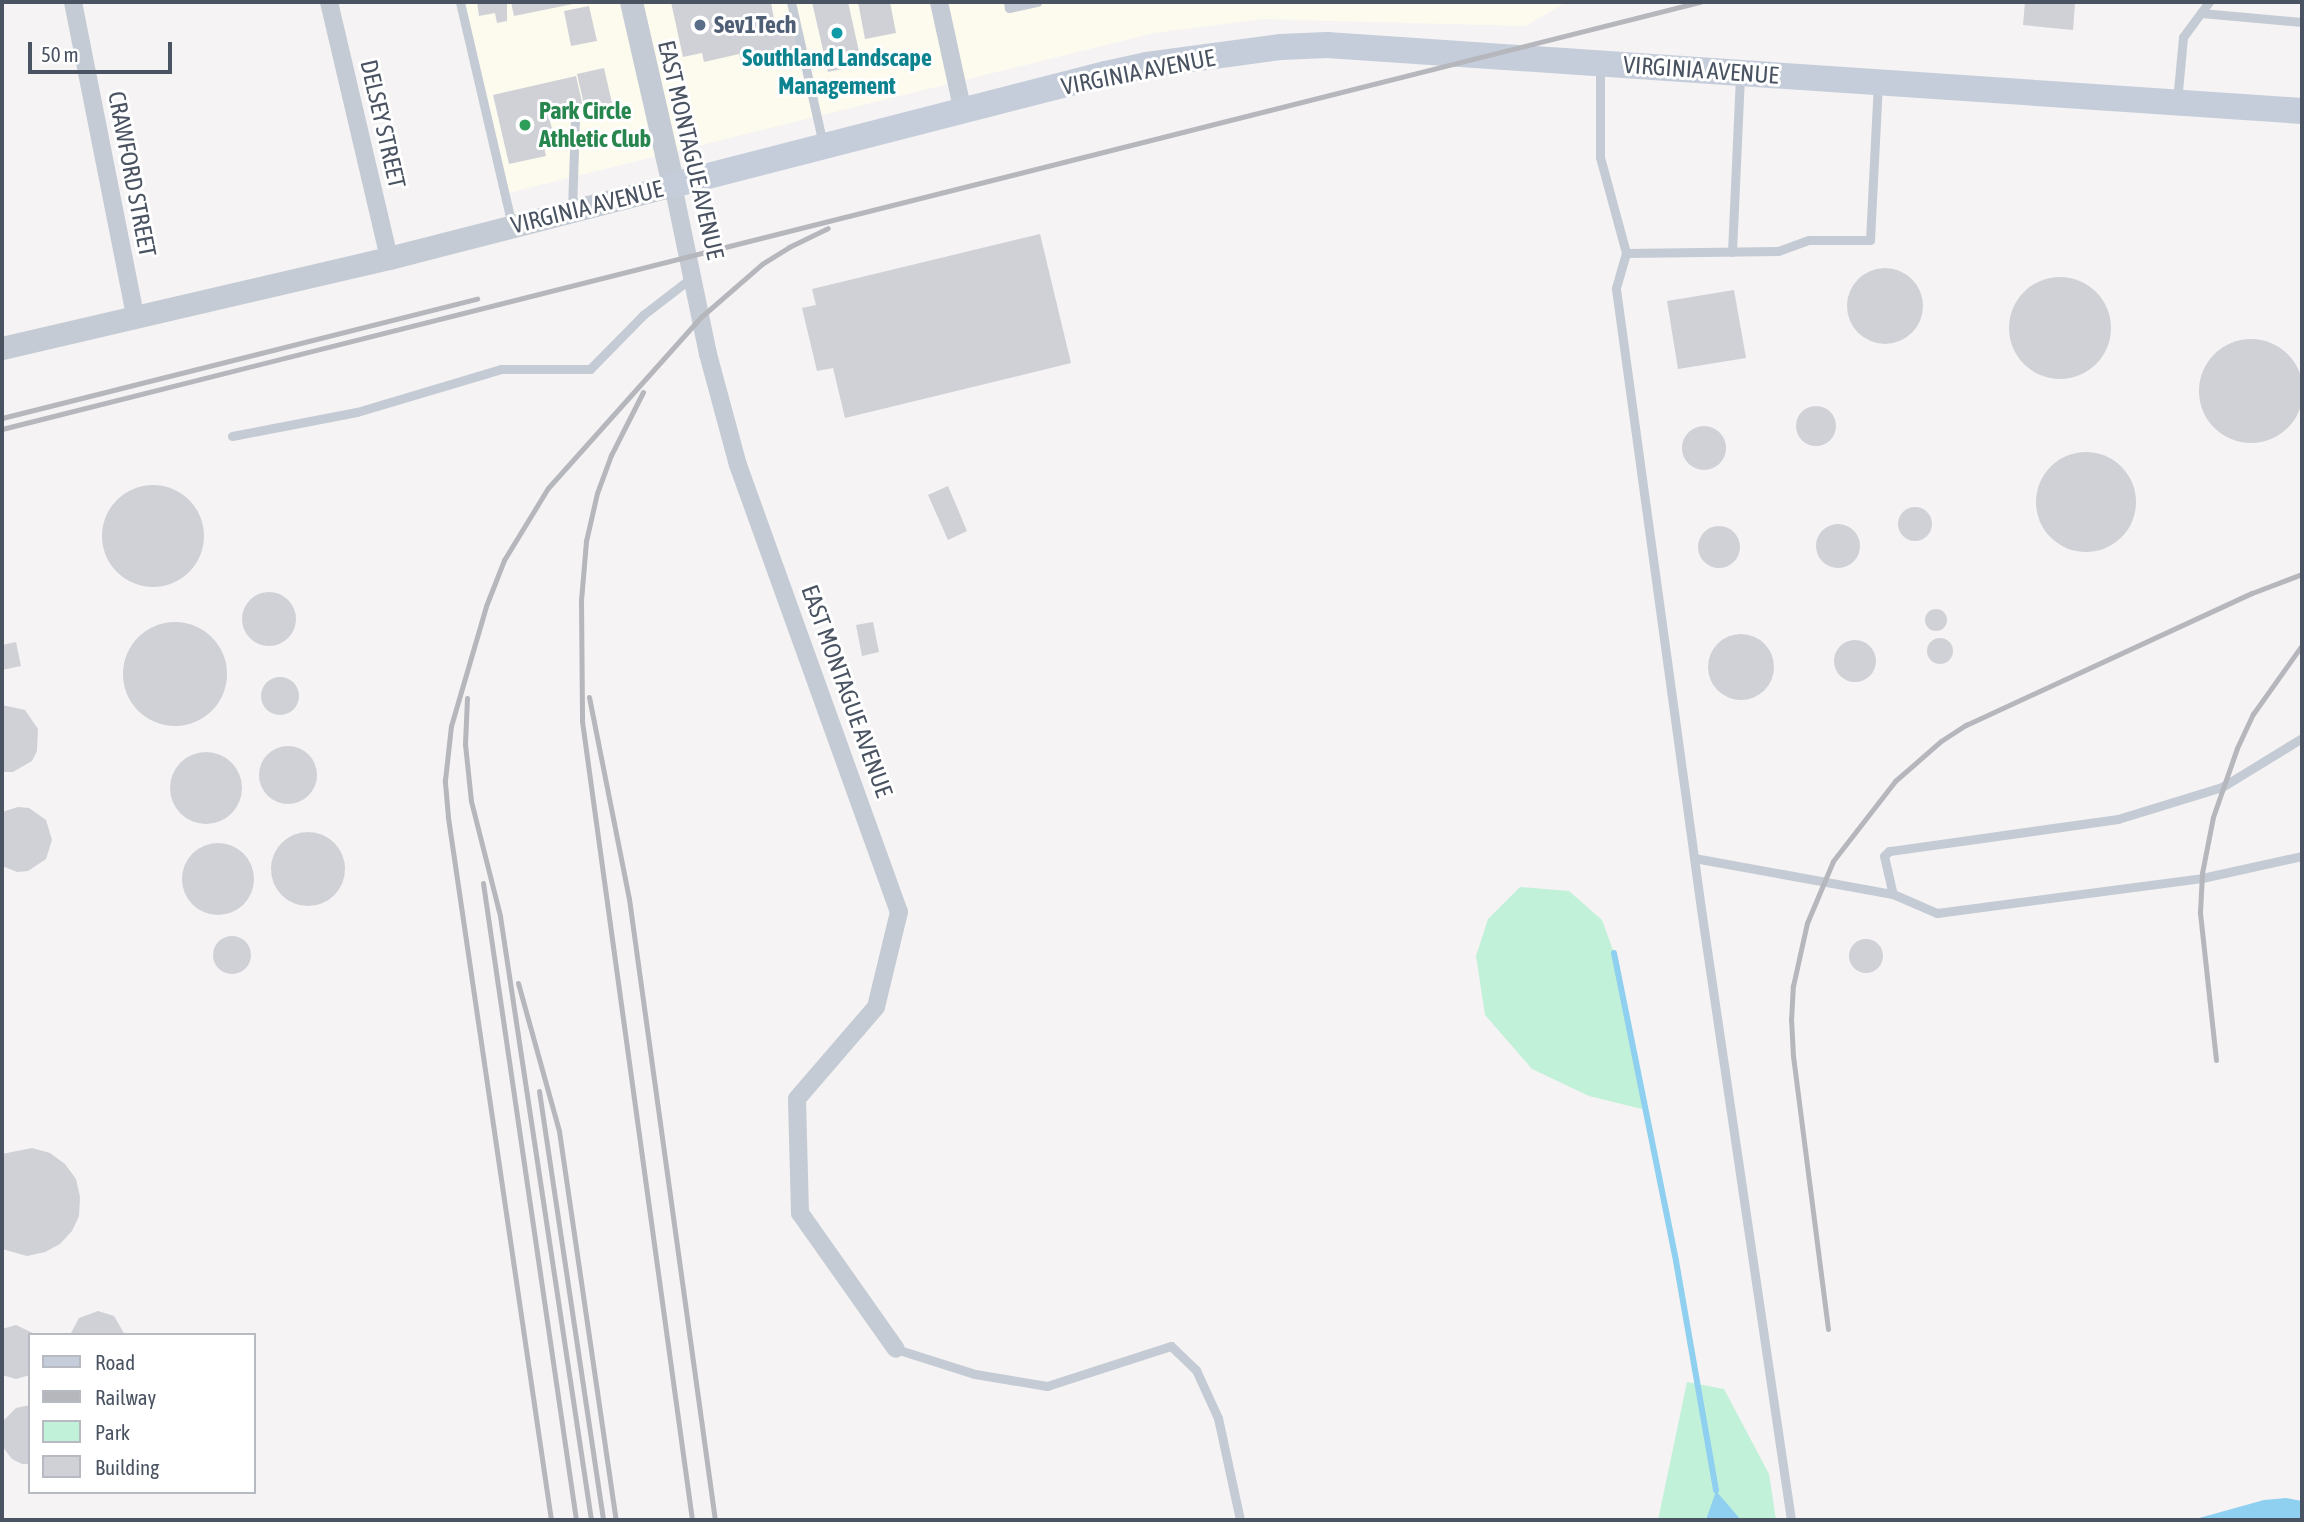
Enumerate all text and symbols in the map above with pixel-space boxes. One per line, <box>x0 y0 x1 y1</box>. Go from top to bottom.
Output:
place label: Sev1Tech <box>714 11 796 39</box>
marker: Sev1Tech <box>692 17 708 33</box>
marker: Southland Landscape Management <box>829 25 845 41</box>
scale bar <box>32 28 175 72</box>
street label: EAST MONTAGUE AVENUE <box>652 38 730 262</box>
text: 50 m <box>41 42 79 66</box>
street label: VIRGINIA AVENUE <box>1059 43 1217 101</box>
place label: Southland Landscape Management <box>742 44 932 100</box>
street label: VIRGINIA AVENUE <box>1622 50 1780 90</box>
street label: DELSEY STREET <box>354 57 412 191</box>
street label: CRAWFORD STREET <box>102 89 162 259</box>
place label: Park Circle Athletic Club <box>539 97 651 153</box>
marker: Park Circle Athletic Club <box>517 117 533 133</box>
street label: VIRGINIA AVENUE <box>508 174 666 240</box>
street label: EAST MONTAGUE AVENUE <box>795 581 899 801</box>
legend <box>28 1333 256 1494</box>
text: Road <box>95 1350 135 1374</box>
text: Railway <box>95 1385 156 1409</box>
text: Park <box>95 1420 130 1444</box>
text: Building <box>95 1455 159 1479</box>

